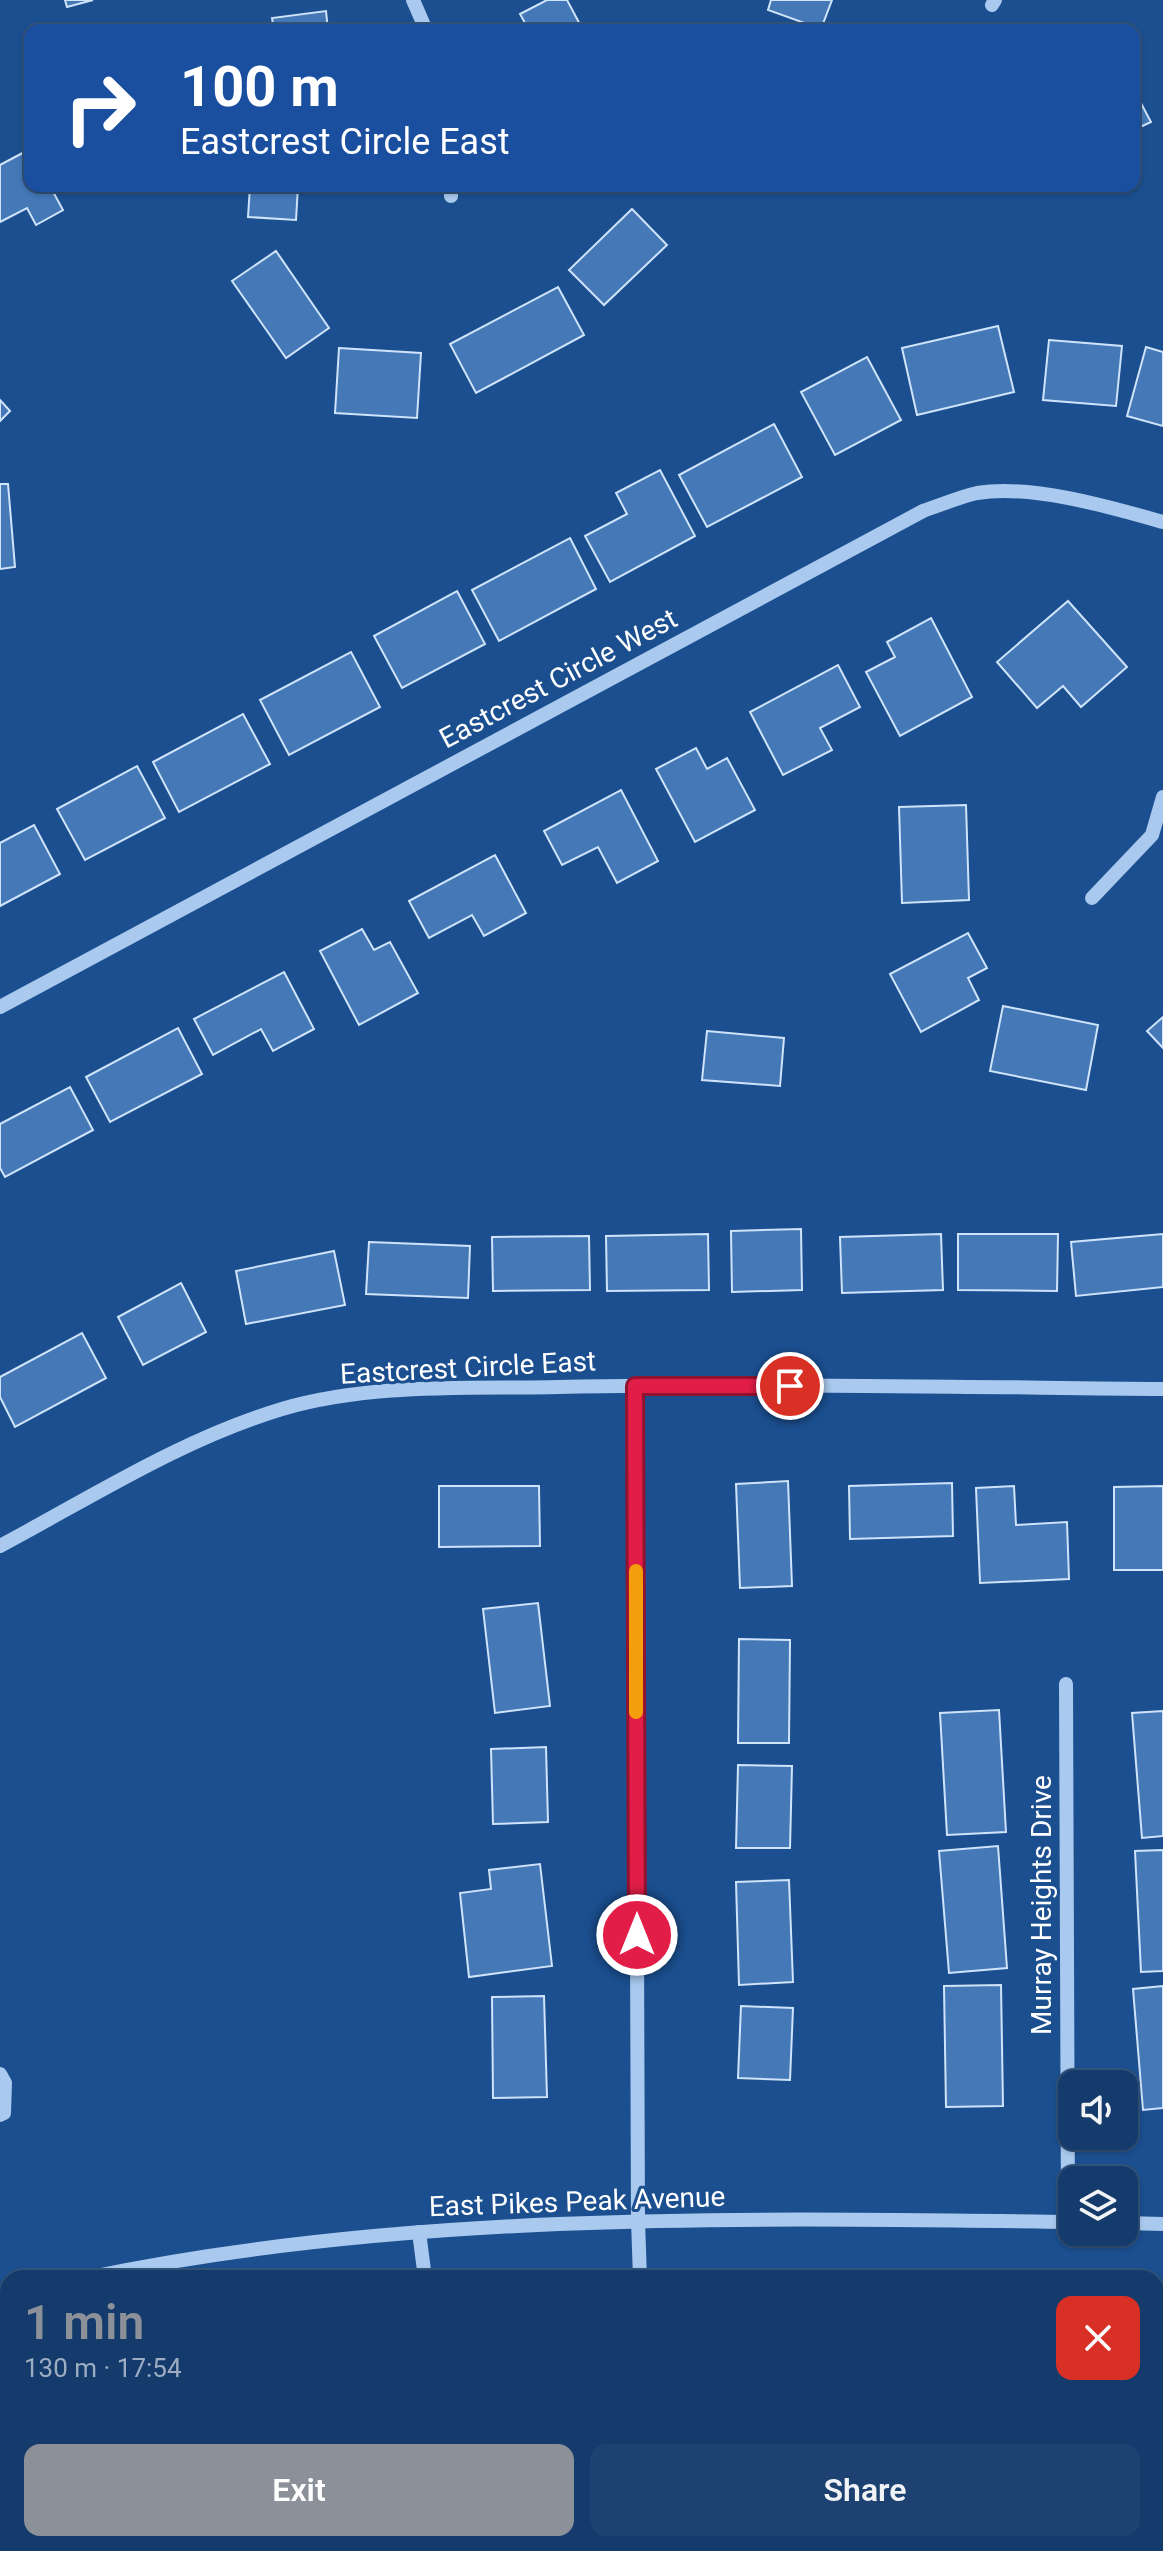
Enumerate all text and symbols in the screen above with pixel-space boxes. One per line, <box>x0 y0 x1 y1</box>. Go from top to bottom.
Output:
text: 100 m <box>180 54 339 120</box>
icon: right <box>48 56 152 160</box>
text: Eastcrest Circle East <box>180 121 510 163</box>
street label: Eastcrest Circle West <box>434 602 683 755</box>
street label: Eastcrest Circle East <box>339 1344 597 1391</box>
pin <box>756 1352 824 1420</box>
icon: arrive <box>768 1364 812 1408</box>
street label: Murray Heights Drive <box>1025 1775 1058 2035</box>
position arrow <box>595 1893 679 1977</box>
map controls <box>1058 2070 1138 2246</box>
button: sound <box>1058 2070 1138 2150</box>
button: layers <box>1058 2166 1138 2246</box>
street label: East Pikes Peak Avenue <box>428 2180 726 2223</box>
text: 1 min <box>24 2294 144 2351</box>
button: close <box>1056 2296 1140 2380</box>
text: 130 m · 17:54 <box>24 2353 182 2383</box>
button: Exit <box>24 2444 574 2536</box>
button: Share <box>590 2444 1140 2536</box>

